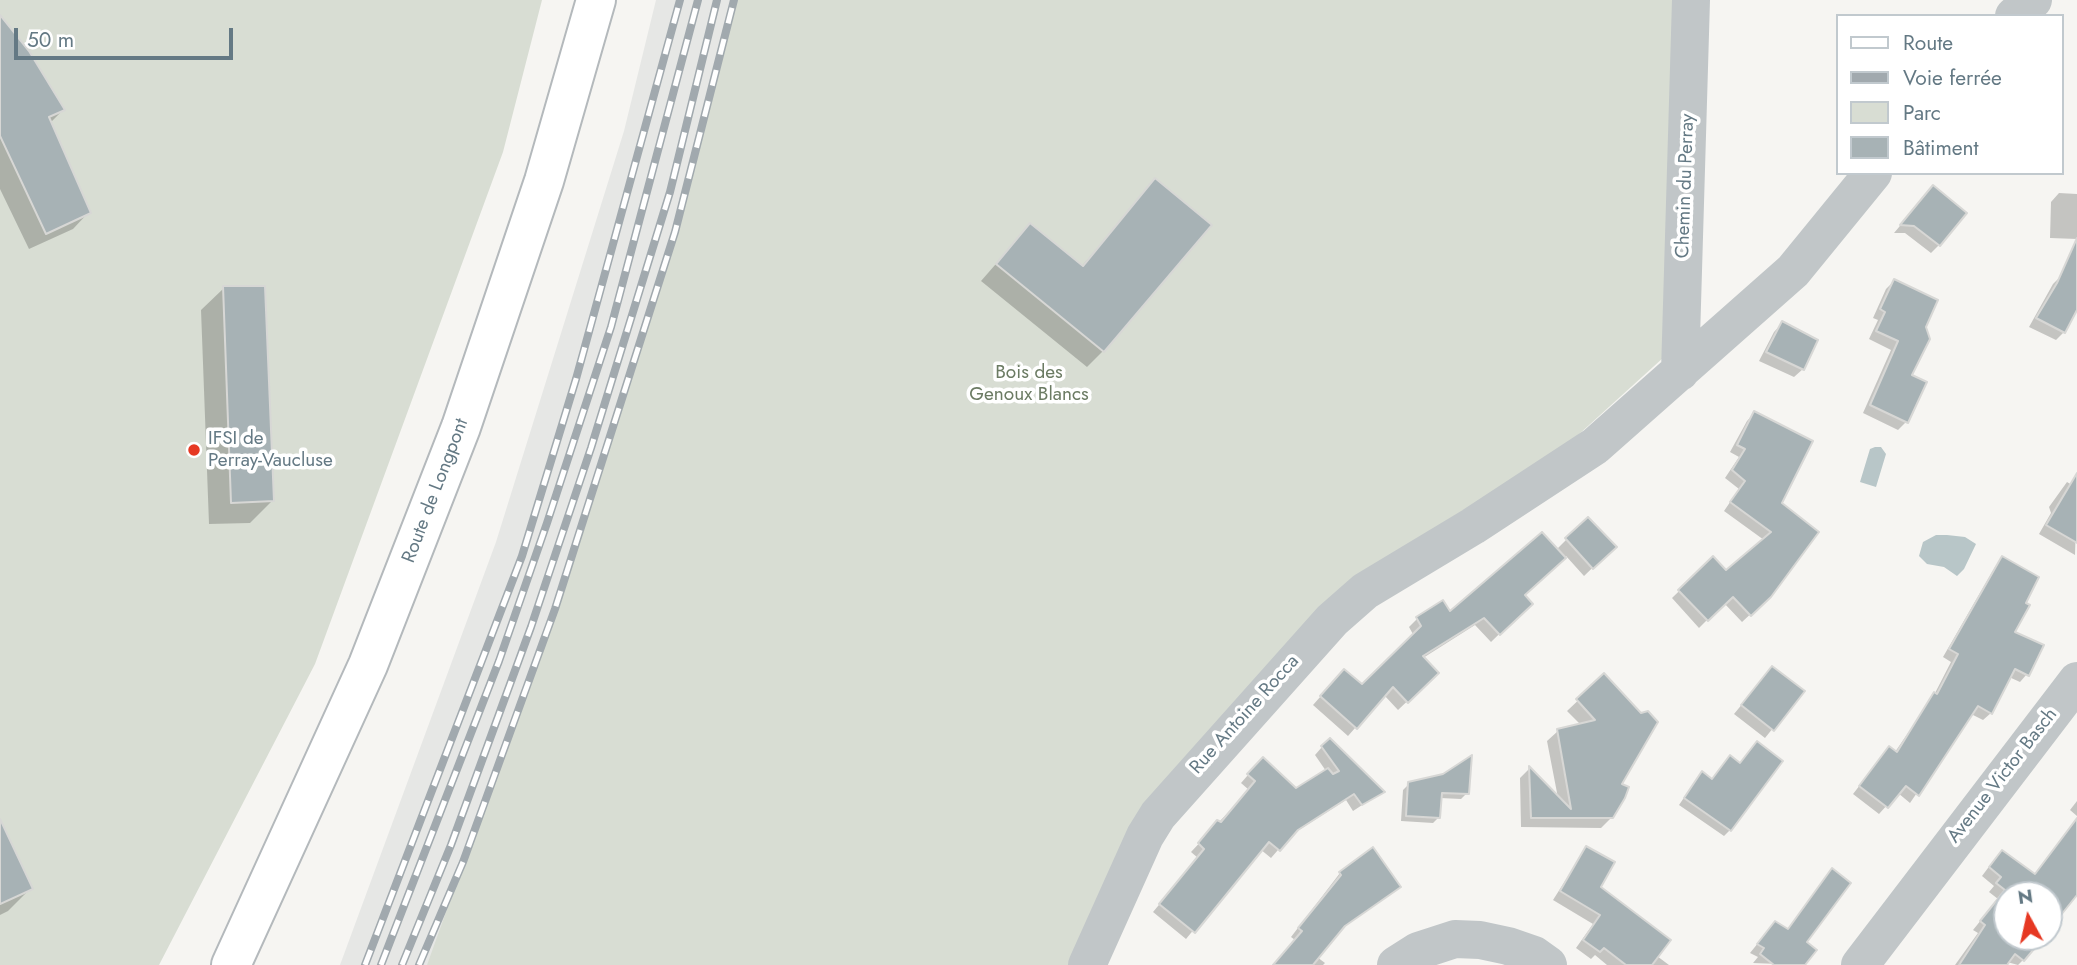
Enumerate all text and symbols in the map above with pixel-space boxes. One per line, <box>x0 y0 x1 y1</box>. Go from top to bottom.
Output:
scale bar <box>18 14 236 58</box>
legend <box>1836 14 2063 175</box>
text: 50 m <box>27 25 74 55</box>
text: Route <box>1903 28 1953 58</box>
text: Voie ferrée <box>1903 63 2002 93</box>
text: Parc <box>1903 98 1941 128</box>
street label: Chemin du Perray <box>1672 113 1700 259</box>
text: Bâtiment <box>1903 133 1979 163</box>
park label: Bois des Genoux Blancs <box>969 362 1089 406</box>
street label: Route de Longpont <box>398 416 474 566</box>
place label: IFSI de Perray-Vaucluse <box>208 428 333 472</box>
marker: IFSI de Perray-Vaucluse <box>186 442 202 458</box>
street label: Rue Antoine Rocca <box>1186 651 1304 779</box>
street label: Avenue Victor Basch <box>1943 704 2063 848</box>
north arrow <box>1993 881 2063 951</box>
text: N <box>2016 882 2035 911</box>

